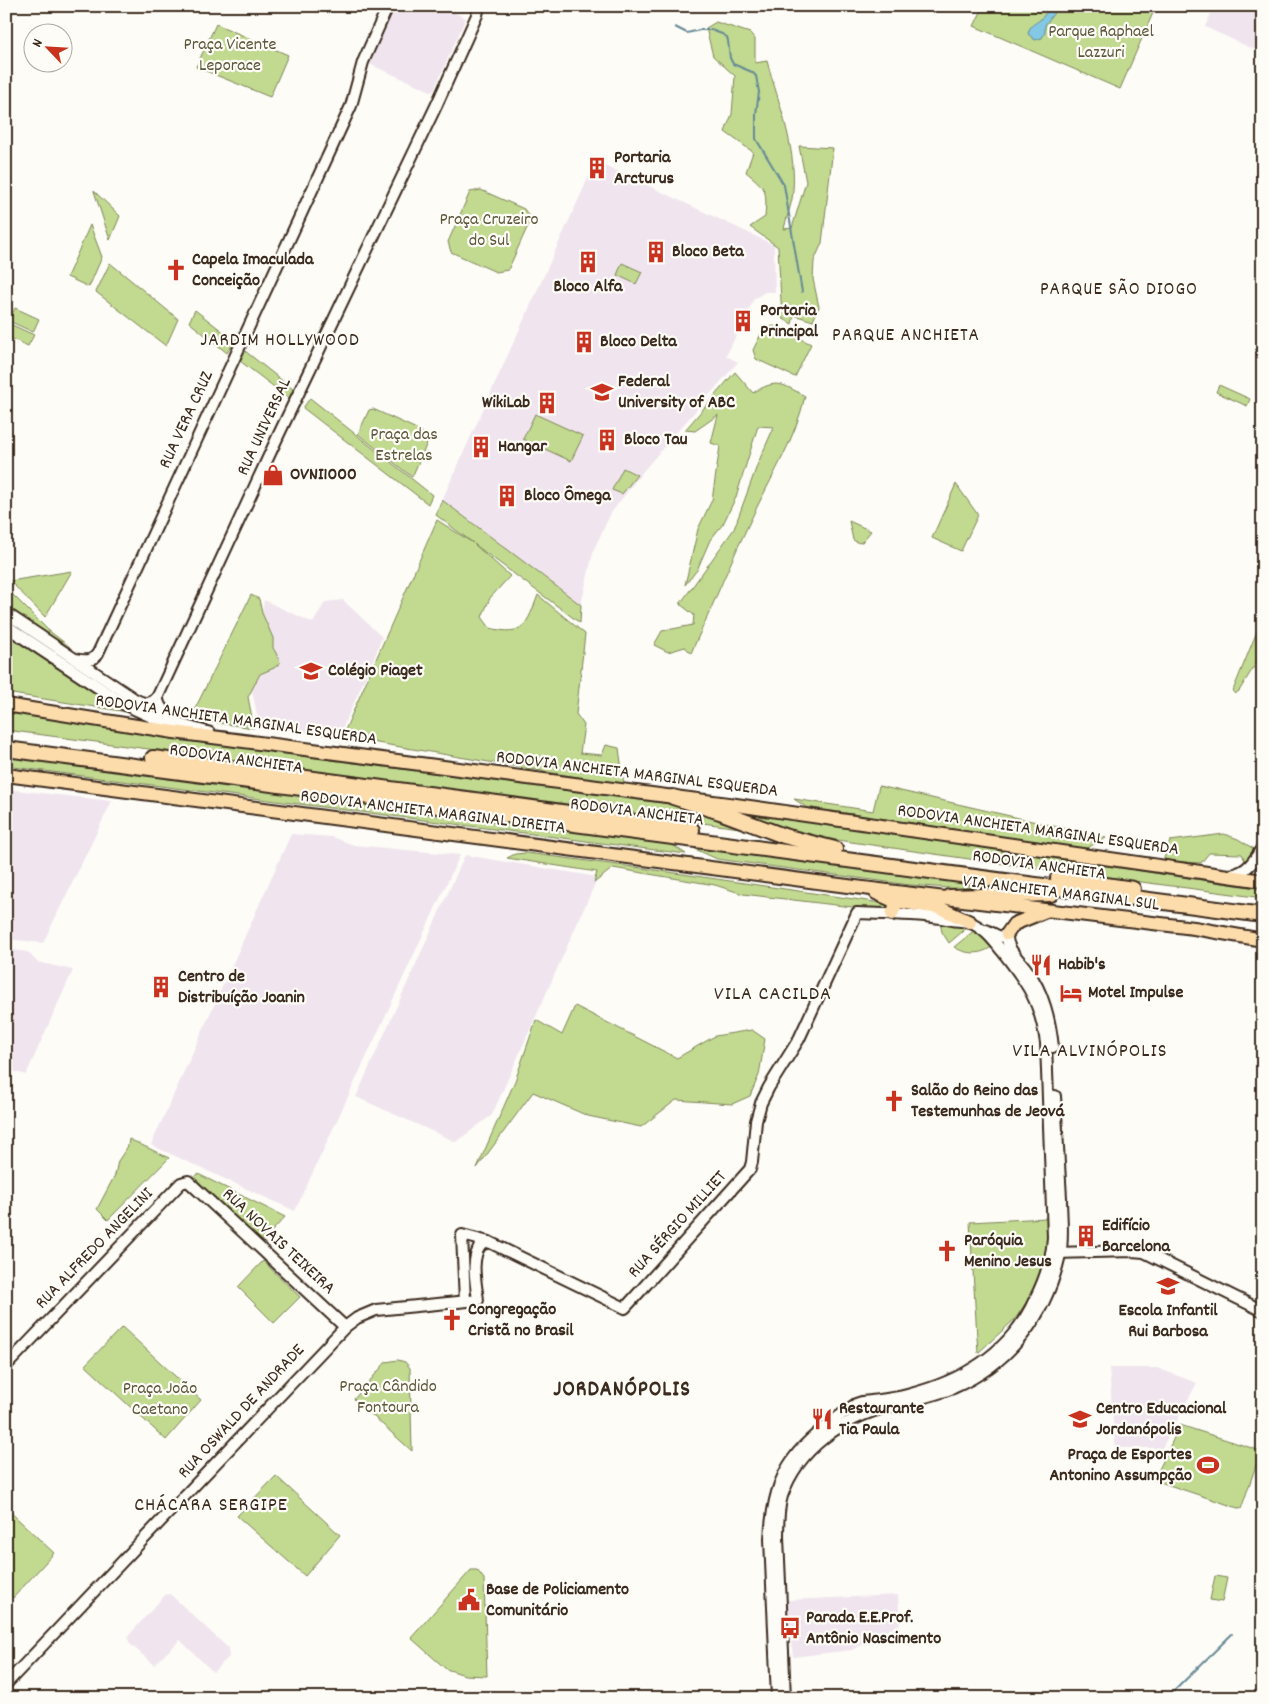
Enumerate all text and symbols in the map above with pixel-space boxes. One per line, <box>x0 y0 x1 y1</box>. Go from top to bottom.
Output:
park label: Parque Raphael Lazzuri <box>1048 20 1154 66</box>
north arrow <box>22 22 72 72</box>
park label: Praça Vicente Leporace <box>183 33 277 79</box>
text: N <box>28 36 49 51</box>
place label: Portaria Arcturus <box>614 146 675 192</box>
building icon: Portaria Arcturus <box>584 155 610 181</box>
park label: Praça Cruzeiro do Sul <box>439 208 539 254</box>
building icon: Bloco Beta <box>643 239 669 265</box>
place label: Bloco Beta <box>672 240 744 265</box>
place label: Capela Imaculada Conceição <box>192 248 314 294</box>
building icon: Bloco Alfa <box>575 249 601 275</box>
church icon: Capela Imaculada Conceição <box>163 257 189 283</box>
place label: Bloco Alfa <box>553 275 623 300</box>
district label: PARQUE SÃO DIOGO <box>1040 277 1198 304</box>
place label: Portaria Principal <box>760 299 819 345</box>
building icon: Portaria Principal <box>730 308 756 334</box>
district label: PARQUE ANCHIETA <box>832 323 980 350</box>
district label: JARDIM HOLLYWOOD <box>200 328 360 355</box>
building icon: Bloco Delta <box>571 329 597 355</box>
place label: Bloco Delta <box>600 330 677 355</box>
street label: RUA VERA CRUZ <box>153 367 221 473</box>
place label: Federal University of ABC <box>618 370 735 416</box>
street label: RUA UNIVERSAL <box>231 373 299 480</box>
school or university icon: Federal University of ABC <box>589 379 615 405</box>
building icon: WikiLab <box>534 390 560 416</box>
place label: WikiLab <box>482 391 530 416</box>
park label: Praça das Estrelas <box>370 423 438 469</box>
building icon: Bloco Tau <box>594 427 620 453</box>
place label: Bloco Tau <box>624 428 688 453</box>
building icon: Hangar <box>468 434 494 460</box>
place label: Hangar <box>498 435 547 460</box>
shop icon: OVNI1000 <box>260 462 286 488</box>
place label: OVNI1000 <box>290 463 357 488</box>
building icon: Bloco Ômega <box>494 483 520 509</box>
place label: Bloco Ômega <box>524 484 611 509</box>
school or university icon: Colégio Piaget <box>298 658 324 684</box>
place label: Colégio Piaget <box>328 659 423 684</box>
street label: RODOVIA ANCHIETA MARGINAL ESQUERDA <box>94 689 379 753</box>
street label: RODOVIA ANCHIETA <box>168 738 305 782</box>
street label: RODOVIA ANCHIETA MARGINAL ESQUERDA <box>495 745 780 805</box>
street label: RODOVIA ANCHIETA MARGINAL DIREITA <box>299 784 567 842</box>
street label: RODOVIA ANCHIETA <box>569 792 705 834</box>
street label: RODOVIA ANCHIETA MARGINAL ESQUERDA <box>896 799 1181 863</box>
street label: RODOVIA ANCHIETA <box>971 844 1108 888</box>
street label: VIA ANCHIETA MARGINAL SUL <box>961 870 1161 919</box>
restaurant icon: Habib's <box>1028 952 1054 978</box>
place label: Habib's <box>1058 953 1106 978</box>
place label: Centro de Distribuíção Joanin <box>178 965 305 1011</box>
building icon: Centro de Distribuíção Joanin <box>148 974 174 1000</box>
hotel icon: Motel Impulse <box>1058 980 1084 1006</box>
district label: VILA CACILDA <box>714 981 832 1009</box>
place label: Motel Impulse <box>1088 981 1183 1006</box>
district label: VILA ALVINÓPOLIS <box>1013 1038 1167 1066</box>
place label: Salão do Reino das Testemunhas de Jeová <box>911 1079 1066 1125</box>
church icon: Salão do Reino das Testemunhas de Jeová <box>881 1088 907 1114</box>
street label: RUA SÉRGIO MILLIET <box>623 1166 733 1284</box>
street label: RUA ALFREDO ANGELINI <box>30 1182 160 1315</box>
street label: RUA NOVAIS TEIXEIRA <box>216 1183 340 1301</box>
place label: Edifício Barcelona <box>1102 1214 1170 1260</box>
building icon: Edifício Barcelona <box>1073 1223 1099 1249</box>
place label: Paróquia Menino Jesus <box>964 1229 1052 1275</box>
church icon: Paróquia Menino Jesus <box>934 1238 960 1264</box>
school or university icon: Escola Infantil Rui Barbosa <box>1155 1273 1181 1299</box>
place label: Congregação Cristã no Brasil <box>468 1298 574 1344</box>
place label: Escola Infantil Rui Barbosa <box>1118 1299 1218 1345</box>
church icon: Congregação Cristã no Brasil <box>439 1307 465 1333</box>
street label: RUA OSWALD DE ANDRADE <box>173 1339 311 1485</box>
park label: Praça Cândido Fontoura <box>339 1375 437 1421</box>
district label: JORDANÓPOLIS <box>553 1375 691 1406</box>
park label: Praça João Caetano <box>123 1377 197 1423</box>
place label: Restaurante Tia Paula <box>839 1397 924 1443</box>
place label: Centro Educacional Jordanópolis <box>1096 1397 1227 1443</box>
restaurant icon: Restaurante Tia Paula <box>809 1406 835 1432</box>
school or university icon: Centro Educacional Jordanópolis <box>1067 1406 1093 1432</box>
place label: Praça de Esportes Antonino Assumpção <box>1050 1443 1192 1489</box>
sports icon: Praça de Esportes Antonino Assumpção <box>1195 1452 1221 1478</box>
district label: CHÁCARA SERGIPE <box>134 1492 288 1520</box>
place label: Base de Policiamento Comunitário <box>486 1578 629 1624</box>
public building icon: Base de Policiamento Comunitário <box>456 1587 482 1613</box>
place label: Parada E.E.Prof. Antônio Nascimento <box>806 1606 941 1652</box>
bus stop icon: Parada E.E.Prof. Antônio Nascimento <box>777 1615 803 1641</box>

